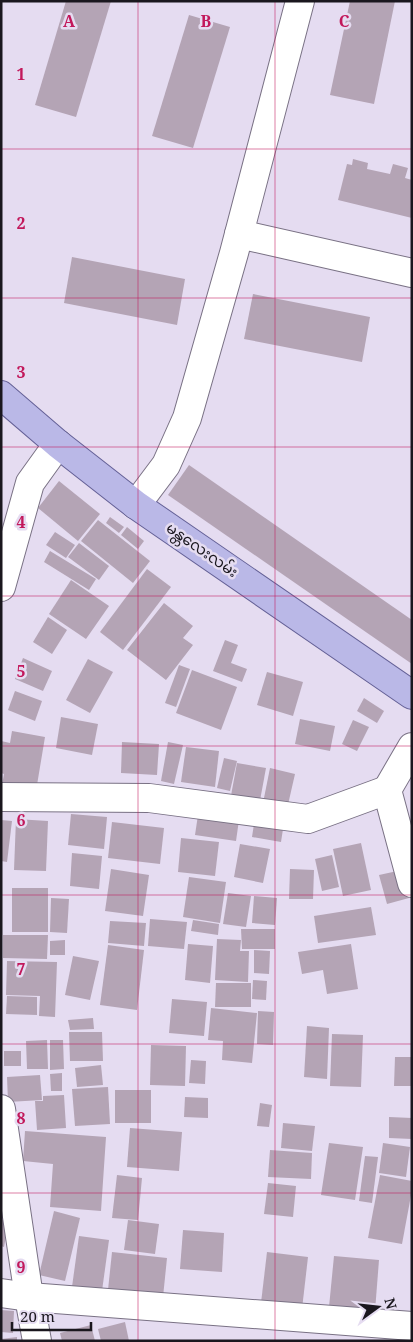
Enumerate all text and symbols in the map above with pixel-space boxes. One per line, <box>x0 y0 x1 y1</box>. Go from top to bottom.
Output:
text: A <box>63 10 76 32</box>
text: B <box>201 10 212 32</box>
text: C <box>339 10 350 32</box>
text: 1 <box>16 63 26 85</box>
text: 2 <box>16 212 26 234</box>
text: 3 <box>16 361 26 383</box>
text: 4 <box>16 511 26 533</box>
street label: မန္တလေးလမ်း <box>161 517 242 584</box>
text: 5 <box>16 660 26 682</box>
text: 6 <box>16 809 26 831</box>
text: 7 <box>16 958 26 980</box>
text: 8 <box>16 1107 26 1129</box>
text: 9 <box>16 1256 26 1278</box>
north arrow <box>353 1282 403 1332</box>
text: N <box>380 1296 402 1311</box>
scale bar <box>12 1300 91 1332</box>
text: 20 m <box>20 1306 55 1326</box>

